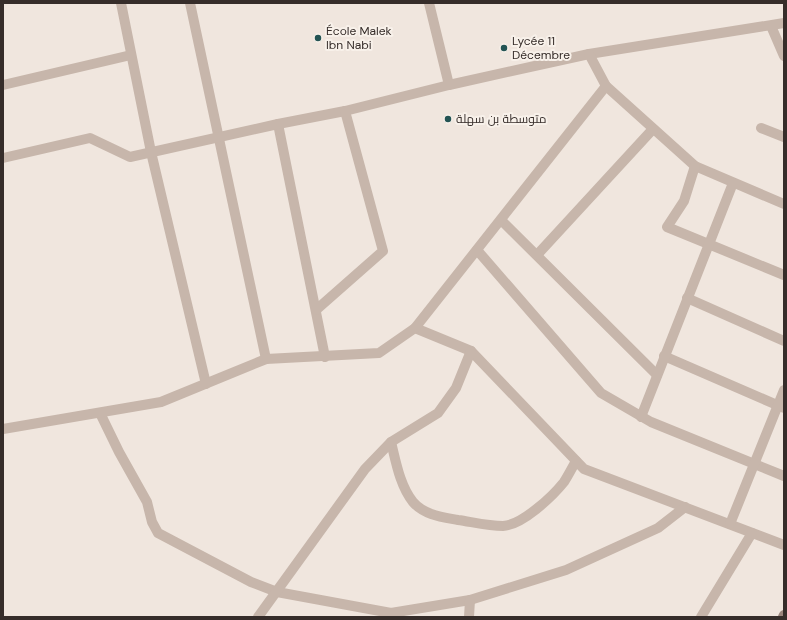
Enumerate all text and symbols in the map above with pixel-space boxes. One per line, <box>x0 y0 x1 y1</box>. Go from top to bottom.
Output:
place label: École Malek Ibn Nabi <box>326 23 392 53</box>
marker: École Malek Ibn Nabi <box>313 33 323 43</box>
place label: Lycée 11 Décembre <box>512 33 570 63</box>
marker: Lycée 11 Décembre <box>499 43 509 53</box>
place label: متوسطة بن سهلة <box>456 111 546 127</box>
marker: متوسطة بن سهلة <box>443 114 453 124</box>

